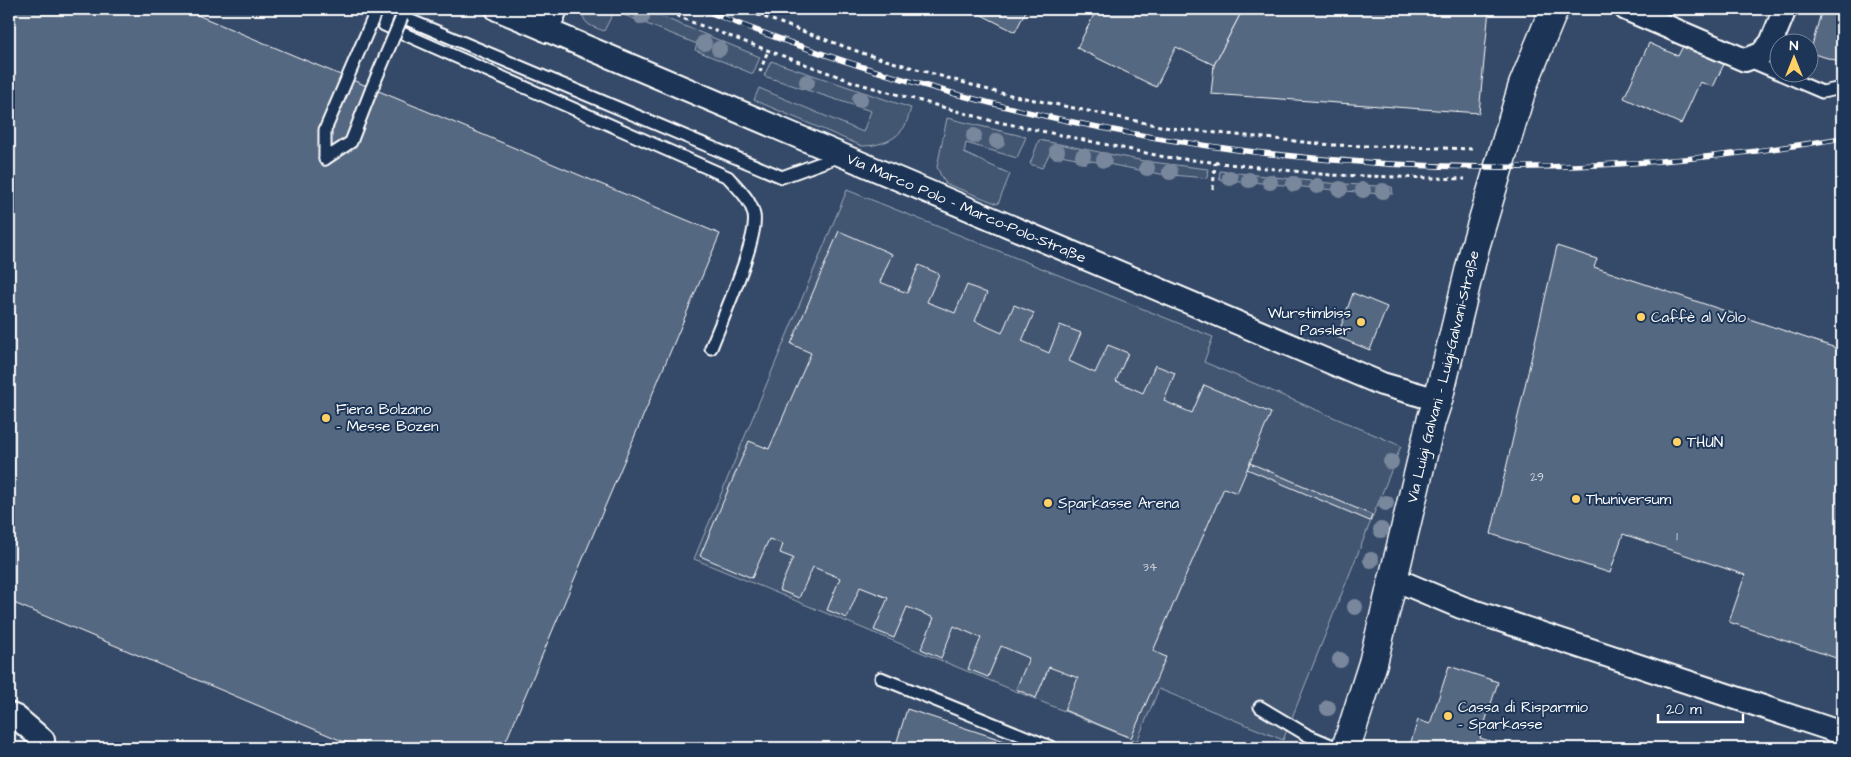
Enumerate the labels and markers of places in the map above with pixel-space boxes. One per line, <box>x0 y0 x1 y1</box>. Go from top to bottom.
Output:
place label: Wurstimbiss Passler <box>1268 303 1351 341</box>
place label: Caffè al Volo <box>1651 307 1746 328</box>
marker: Caffè al Volo <box>1635 311 1647 323</box>
marker: Wurstimbiss Passler <box>1355 316 1367 328</box>
place label: Fiera Bolzano - Messe Bozen <box>336 399 439 437</box>
marker: Fiera Bolzano - Messe Bozen <box>320 412 332 424</box>
place label: THUN <box>1687 432 1723 453</box>
marker: THUN <box>1671 436 1683 448</box>
place label: Thuniversum <box>1586 489 1671 510</box>
place label: Sparkasse Arena <box>1058 493 1179 514</box>
marker: Thuniversum <box>1570 493 1582 505</box>
marker: Sparkasse Arena <box>1042 497 1054 509</box>
place label: Cassa di Risparmio - Sparkasse <box>1458 697 1589 735</box>
marker: Cassa di Risparmio - Sparkasse <box>1442 710 1454 722</box>

